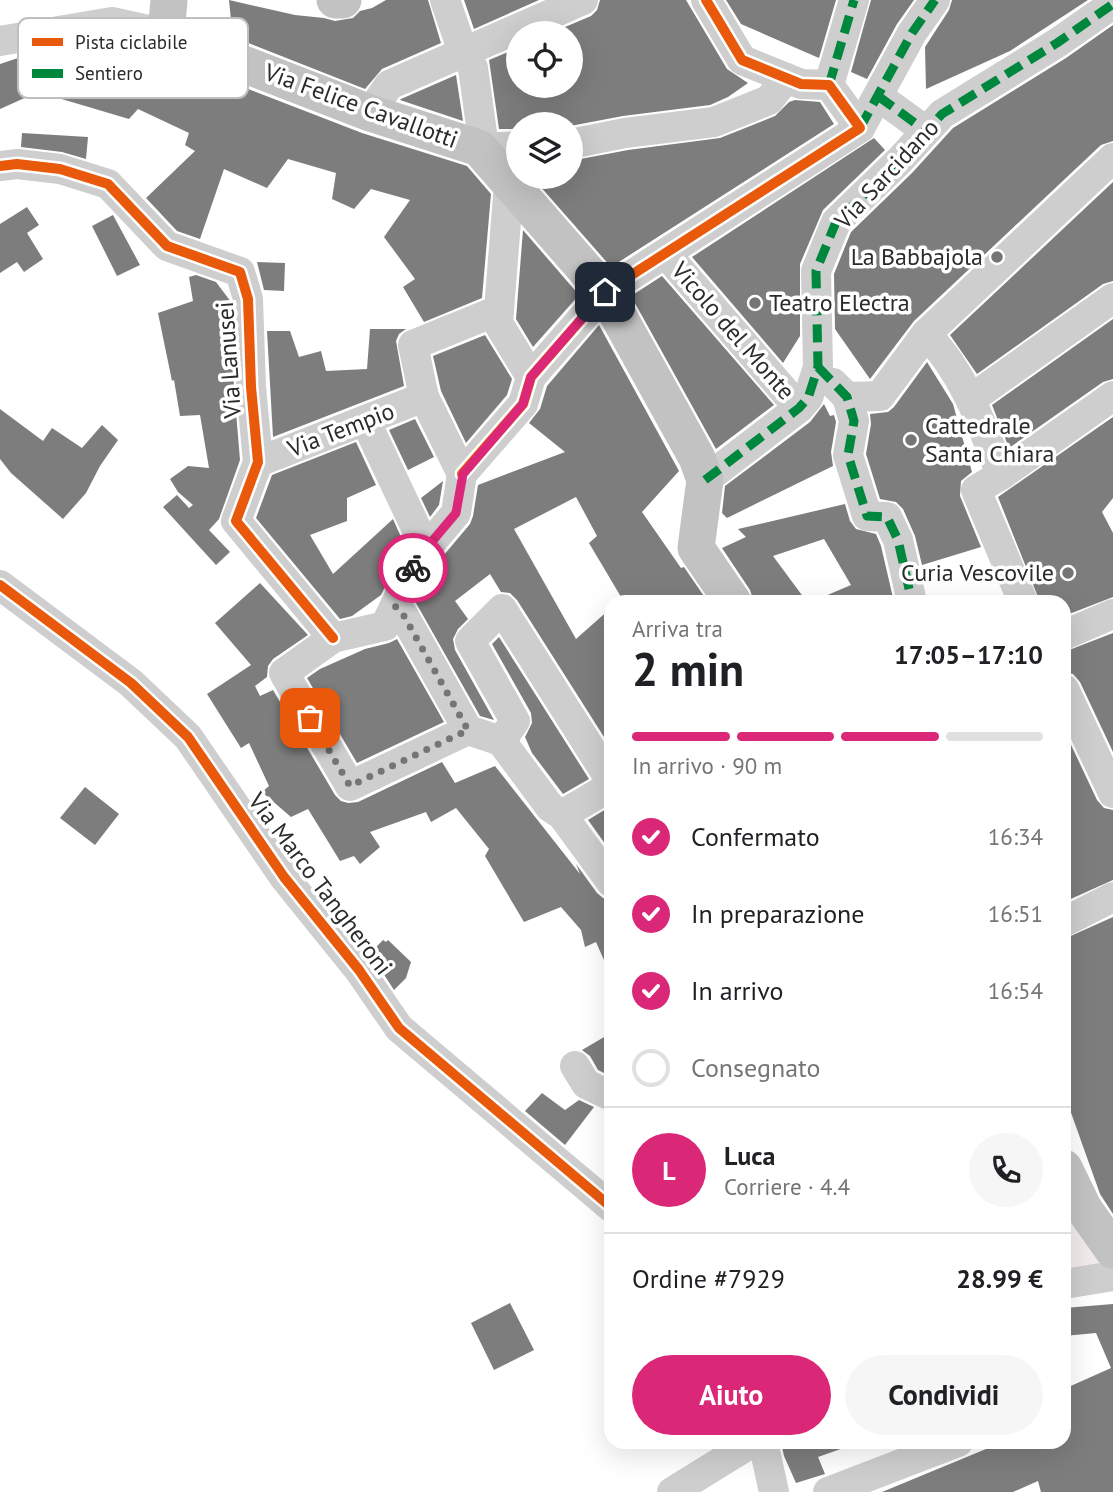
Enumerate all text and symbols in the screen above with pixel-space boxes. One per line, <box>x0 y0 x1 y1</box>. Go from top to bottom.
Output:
legend <box>18 18 248 98</box>
map controls <box>506 21 583 189</box>
button: locate <box>506 21 583 98</box>
text: Pista ciclabile <box>75 30 187 54</box>
street label: Via Felice Cavallotti <box>259 56 462 155</box>
text: Sentiero <box>75 61 143 85</box>
button: layers <box>506 112 583 189</box>
street label: Via Sarcidano <box>827 112 945 236</box>
place label: La Babbajola <box>851 241 983 272</box>
marker: La Babbajola <box>989 249 1005 265</box>
street label: Vicolo del Monte <box>664 254 802 406</box>
pin <box>575 262 635 322</box>
icon: home <box>586 273 624 311</box>
place label: Teatro Electra <box>769 287 910 318</box>
marker: Teatro Electra <box>747 295 763 311</box>
street label: Via Lanusei <box>209 301 248 420</box>
street label: Via Tempio <box>282 395 399 464</box>
place label: Cattedrale Santa Chiara <box>925 410 1054 469</box>
marker: Cattedrale Santa Chiara <box>903 432 919 448</box>
courier <box>378 533 448 603</box>
icon: bike <box>394 549 432 587</box>
place label: Curia Vescovile <box>901 557 1054 588</box>
marker: Curia Vescovile <box>1060 565 1076 581</box>
text: Arriva tra <box>632 614 723 643</box>
text: 17:05–17:10 <box>894 638 1043 671</box>
text: 2 min <box>632 639 744 699</box>
pin <box>280 688 340 748</box>
icon: bag <box>291 699 329 737</box>
text: In arrivo · 90 m <box>632 751 782 780</box>
street label: Via Marco Tangheroni <box>241 785 399 981</box>
icon: check <box>632 818 670 856</box>
text: Confermato <box>691 820 820 853</box>
text: 16:34 <box>988 822 1043 851</box>
icon: check <box>632 895 670 933</box>
text: In preparazione <box>691 897 865 930</box>
text: 16:51 <box>988 899 1043 928</box>
icon: check <box>632 972 670 1010</box>
text: In arrivo <box>691 974 783 1007</box>
text: 16:54 <box>988 976 1043 1005</box>
text: Consegnato <box>691 1051 821 1084</box>
button: phone <box>969 1133 1043 1207</box>
text: Luca <box>724 1139 776 1172</box>
text: L <box>662 1154 676 1187</box>
text: Corriere · 4.4 <box>724 1172 850 1201</box>
text: Ordine #7929 <box>632 1262 785 1295</box>
text: 28.99 € <box>956 1262 1043 1295</box>
button: Aiuto <box>632 1355 831 1435</box>
button: Condividi <box>845 1355 1043 1435</box>

